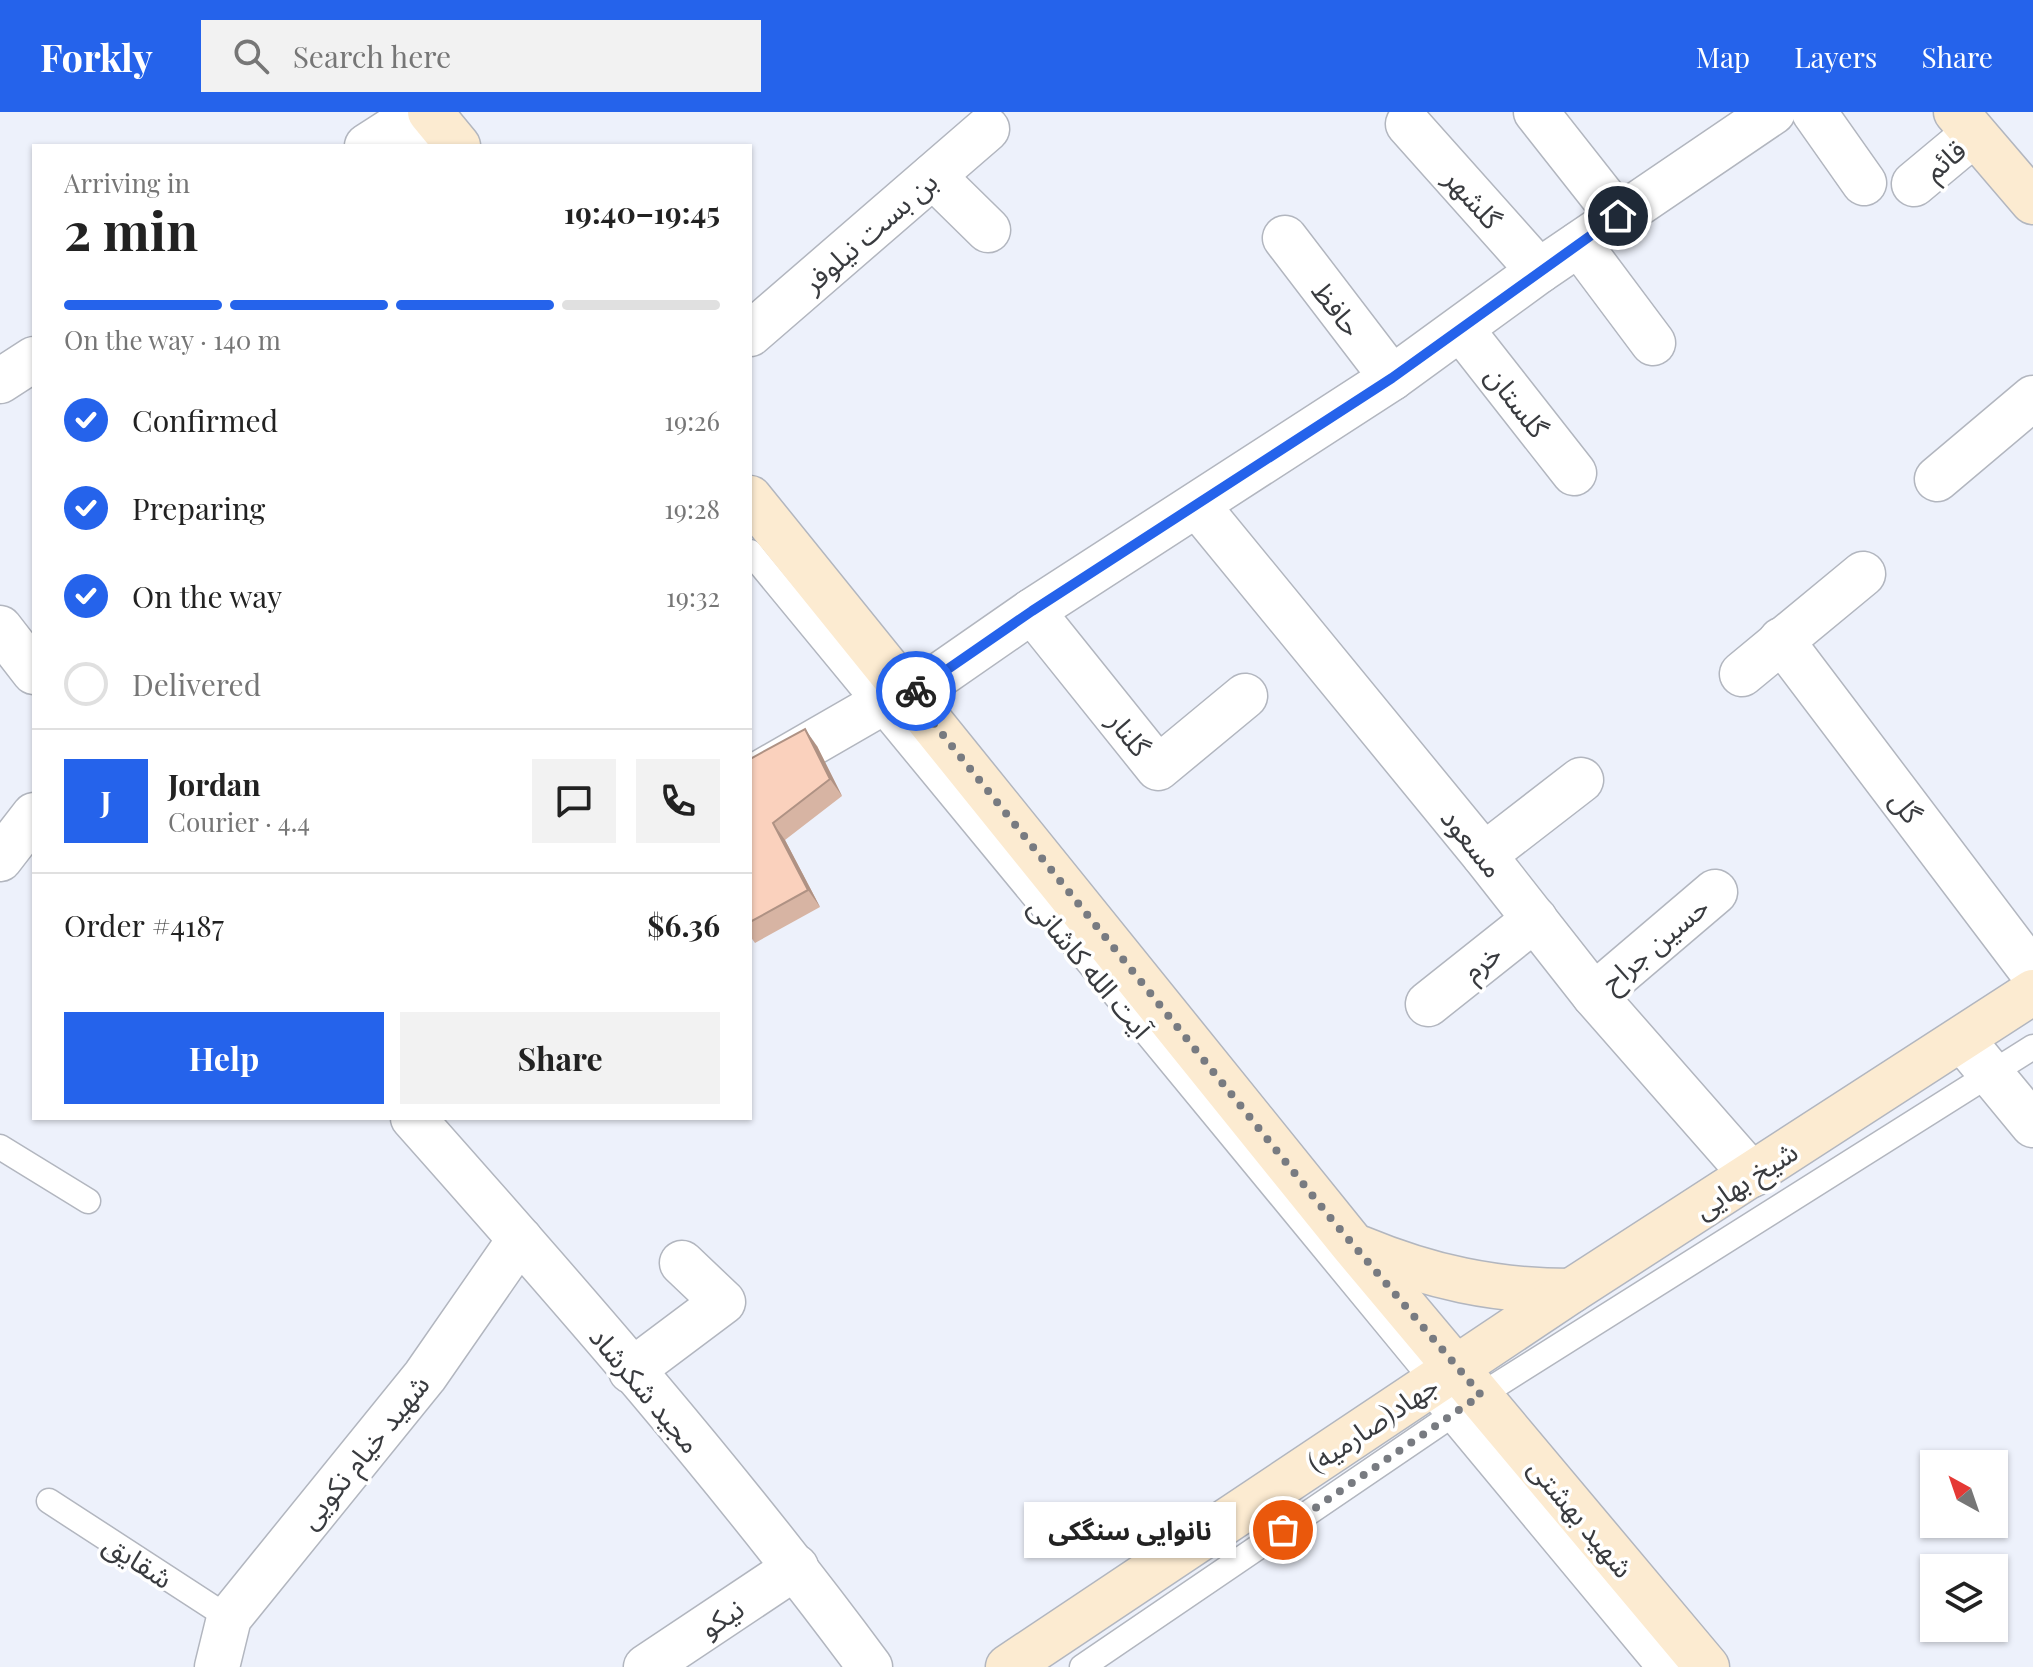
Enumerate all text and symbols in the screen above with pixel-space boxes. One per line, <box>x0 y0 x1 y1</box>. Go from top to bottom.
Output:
search box <box>201 20 761 92</box>
text: Forkly <box>40 31 153 82</box>
icon: search <box>229 34 273 78</box>
text: Search here <box>293 36 451 76</box>
text: Map <box>1696 38 1750 75</box>
text: Layers <box>1794 38 1877 75</box>
text: Share <box>1921 38 1993 75</box>
street label: قائم <box>1915 131 1976 191</box>
street label: گلشهر <box>1436 159 1511 236</box>
street label: بن بست نیلوفر <box>793 162 944 300</box>
text: Arriving in <box>64 165 190 200</box>
pin <box>1584 182 1652 250</box>
text: 19:40–19:45 <box>564 192 720 232</box>
icon: home <box>1596 194 1640 238</box>
text: 2 min <box>64 195 198 264</box>
street label: حافظ <box>1305 273 1371 343</box>
text: On the way · 140 m <box>64 322 281 357</box>
street label: گلستان <box>1478 357 1558 445</box>
icon: check <box>64 398 108 442</box>
text: Confirmed <box>132 400 278 440</box>
text: 19:26 <box>664 403 720 438</box>
icon: check <box>64 486 108 530</box>
text: Preparing <box>132 488 265 528</box>
text: 19:28 <box>664 491 720 526</box>
icon: check <box>64 574 108 618</box>
text: On the way <box>132 576 282 616</box>
text: 19:32 <box>666 579 720 614</box>
courier <box>876 651 956 731</box>
text: Delivered <box>132 664 261 704</box>
icon: bike <box>894 669 938 713</box>
street label: گلنار <box>1100 702 1160 764</box>
button: chat <box>532 759 616 843</box>
button: phone <box>636 759 720 843</box>
text: Jordan <box>168 764 261 804</box>
text: J <box>101 781 111 821</box>
street label: گل <box>1883 782 1932 830</box>
street label: مسعود <box>1434 799 1512 885</box>
text: Courier · 4.4 <box>168 804 310 839</box>
street label: حسین جراح <box>1592 887 1718 1002</box>
street label: آیت الله کاشانی <box>1021 889 1162 1047</box>
text: Order #4187 <box>64 905 224 945</box>
text: $6.36 <box>647 905 720 945</box>
street label: خرم <box>1454 934 1511 991</box>
button: Help <box>64 1012 384 1104</box>
button: Share <box>400 1012 720 1104</box>
street label: شیخ بهایی <box>1686 1132 1806 1230</box>
street label: مجید شکرشاد <box>582 1318 710 1460</box>
street label: شهید خیام نکویی <box>289 1366 440 1538</box>
street label: جهاد(صارمیه) <box>1299 1366 1445 1480</box>
street label: شهید بهشتی <box>1521 1450 1643 1584</box>
north arrow <box>1920 1450 2008 1538</box>
map controls <box>1920 1450 2008 1642</box>
pin <box>1249 1496 1317 1564</box>
callout: نانوایی سنگکی <box>1023 1502 1235 1558</box>
icon: bag <box>1261 1508 1305 1552</box>
text: نانوایی سنگکی <box>1048 1512 1212 1547</box>
street label: شقایق <box>97 1524 181 1597</box>
button: layers <box>1920 1554 2008 1642</box>
street label: نیکو <box>692 1589 750 1645</box>

